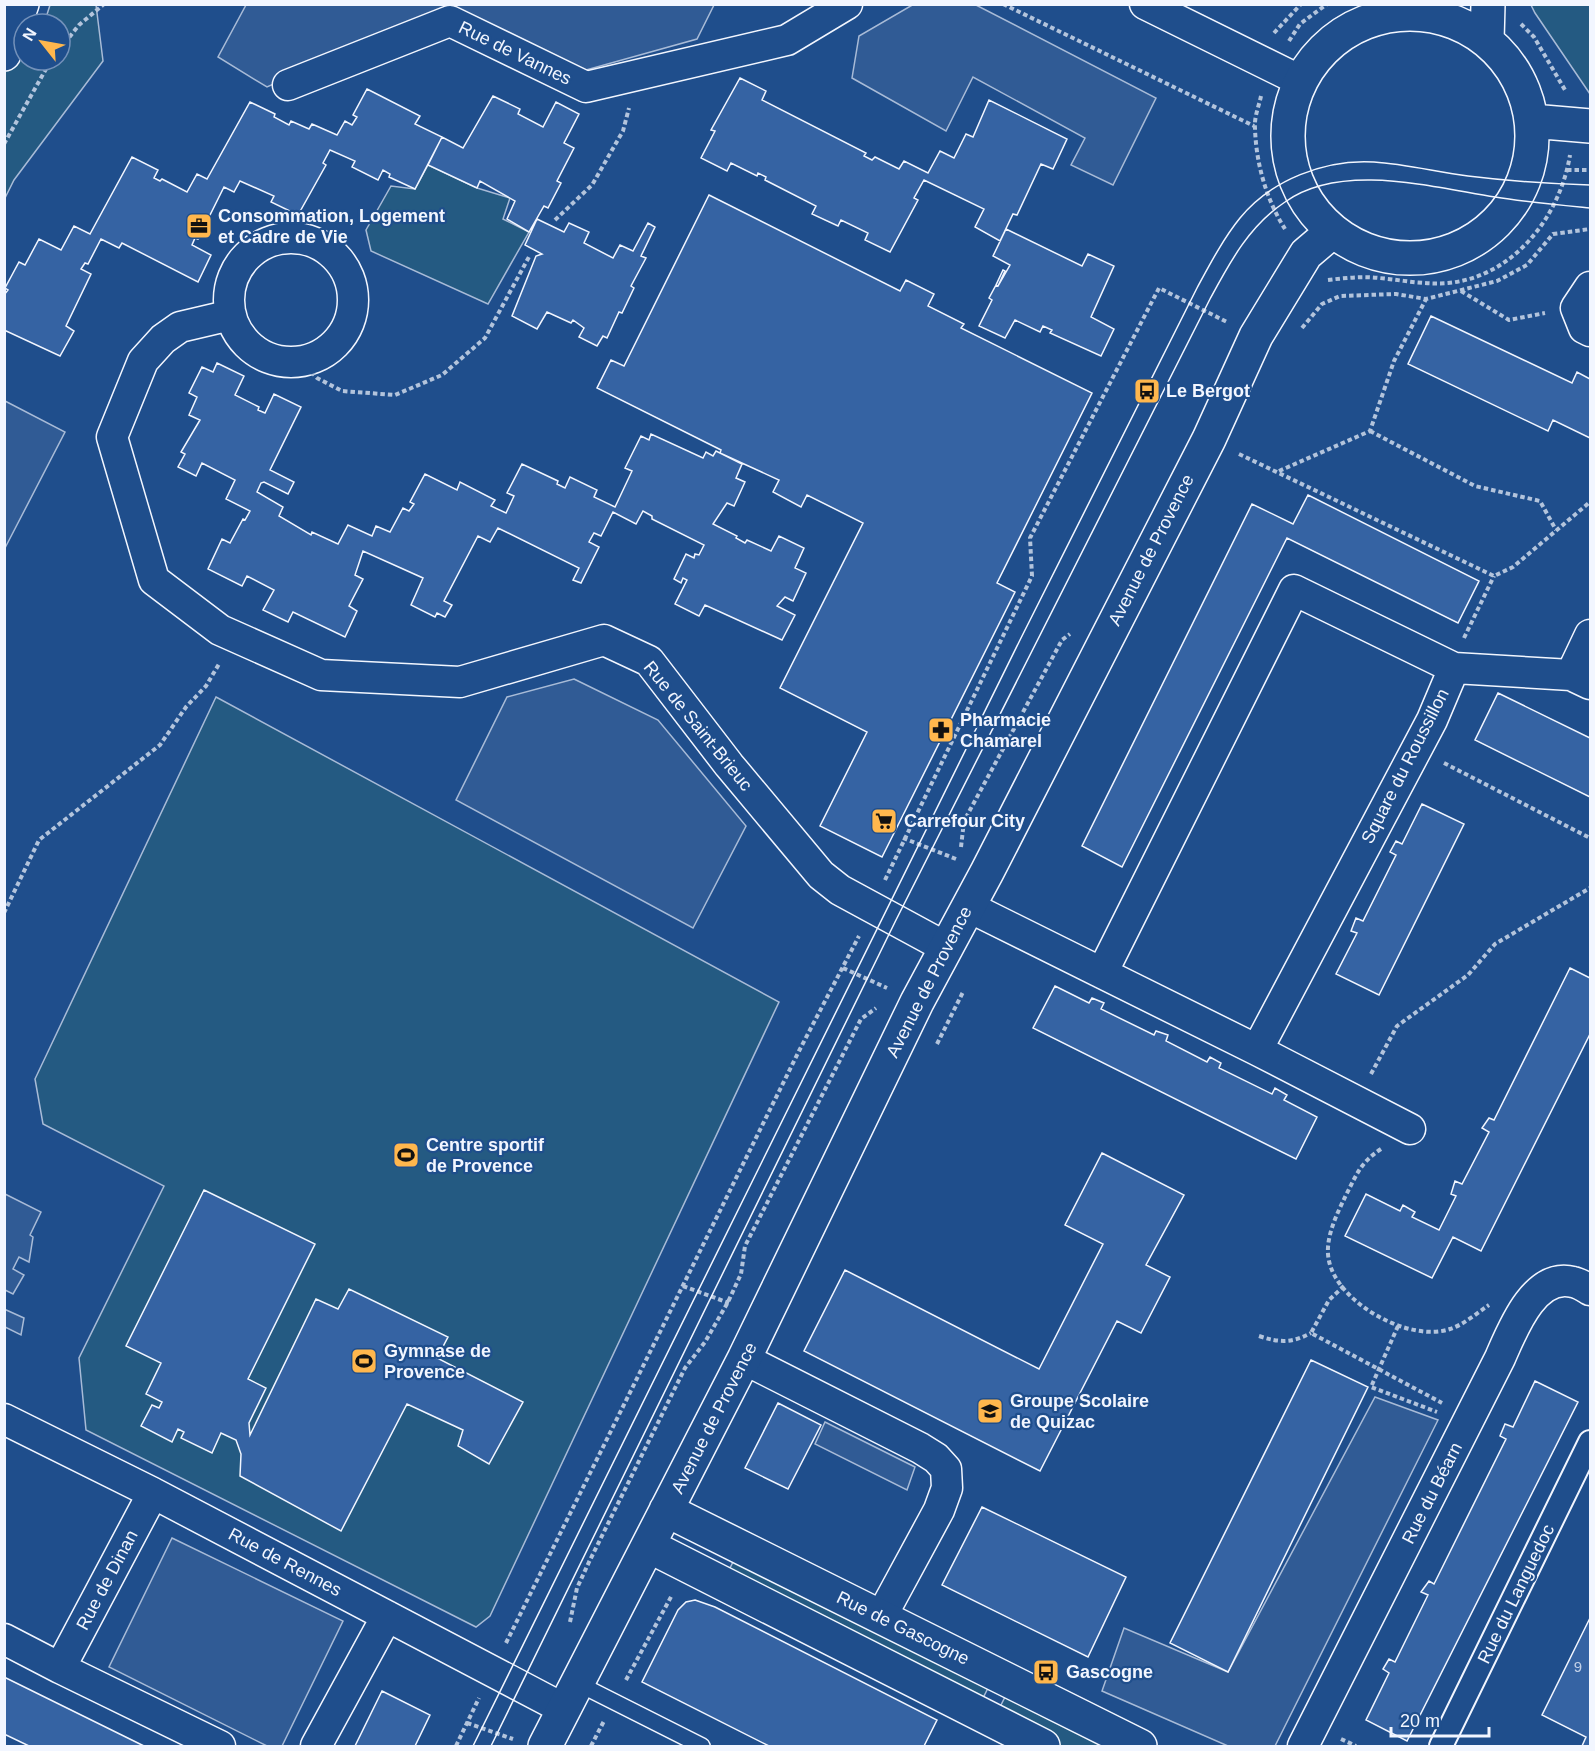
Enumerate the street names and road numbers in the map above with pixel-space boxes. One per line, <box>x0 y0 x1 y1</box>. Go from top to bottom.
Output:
street label: Rue de Vannes <box>455 17 575 89</box>
street label: Avenue de Provence <box>1104 471 1198 629</box>
street label: Rue de Saint-Brieuc <box>640 657 756 795</box>
street label: Square du Roussillon <box>1357 685 1453 847</box>
street label: Avenue de Provence <box>882 903 976 1061</box>
street label: Avenue de Provence <box>667 1339 761 1497</box>
street label: Rue du Béarn <box>1398 1439 1466 1547</box>
street label: Rue du Languedoc <box>1474 1521 1558 1667</box>
street label: Rue de Rennes <box>225 1524 345 1600</box>
street label: Rue de Dinan <box>72 1527 142 1633</box>
street label: Rue de Gascogne <box>833 1587 973 1669</box>

